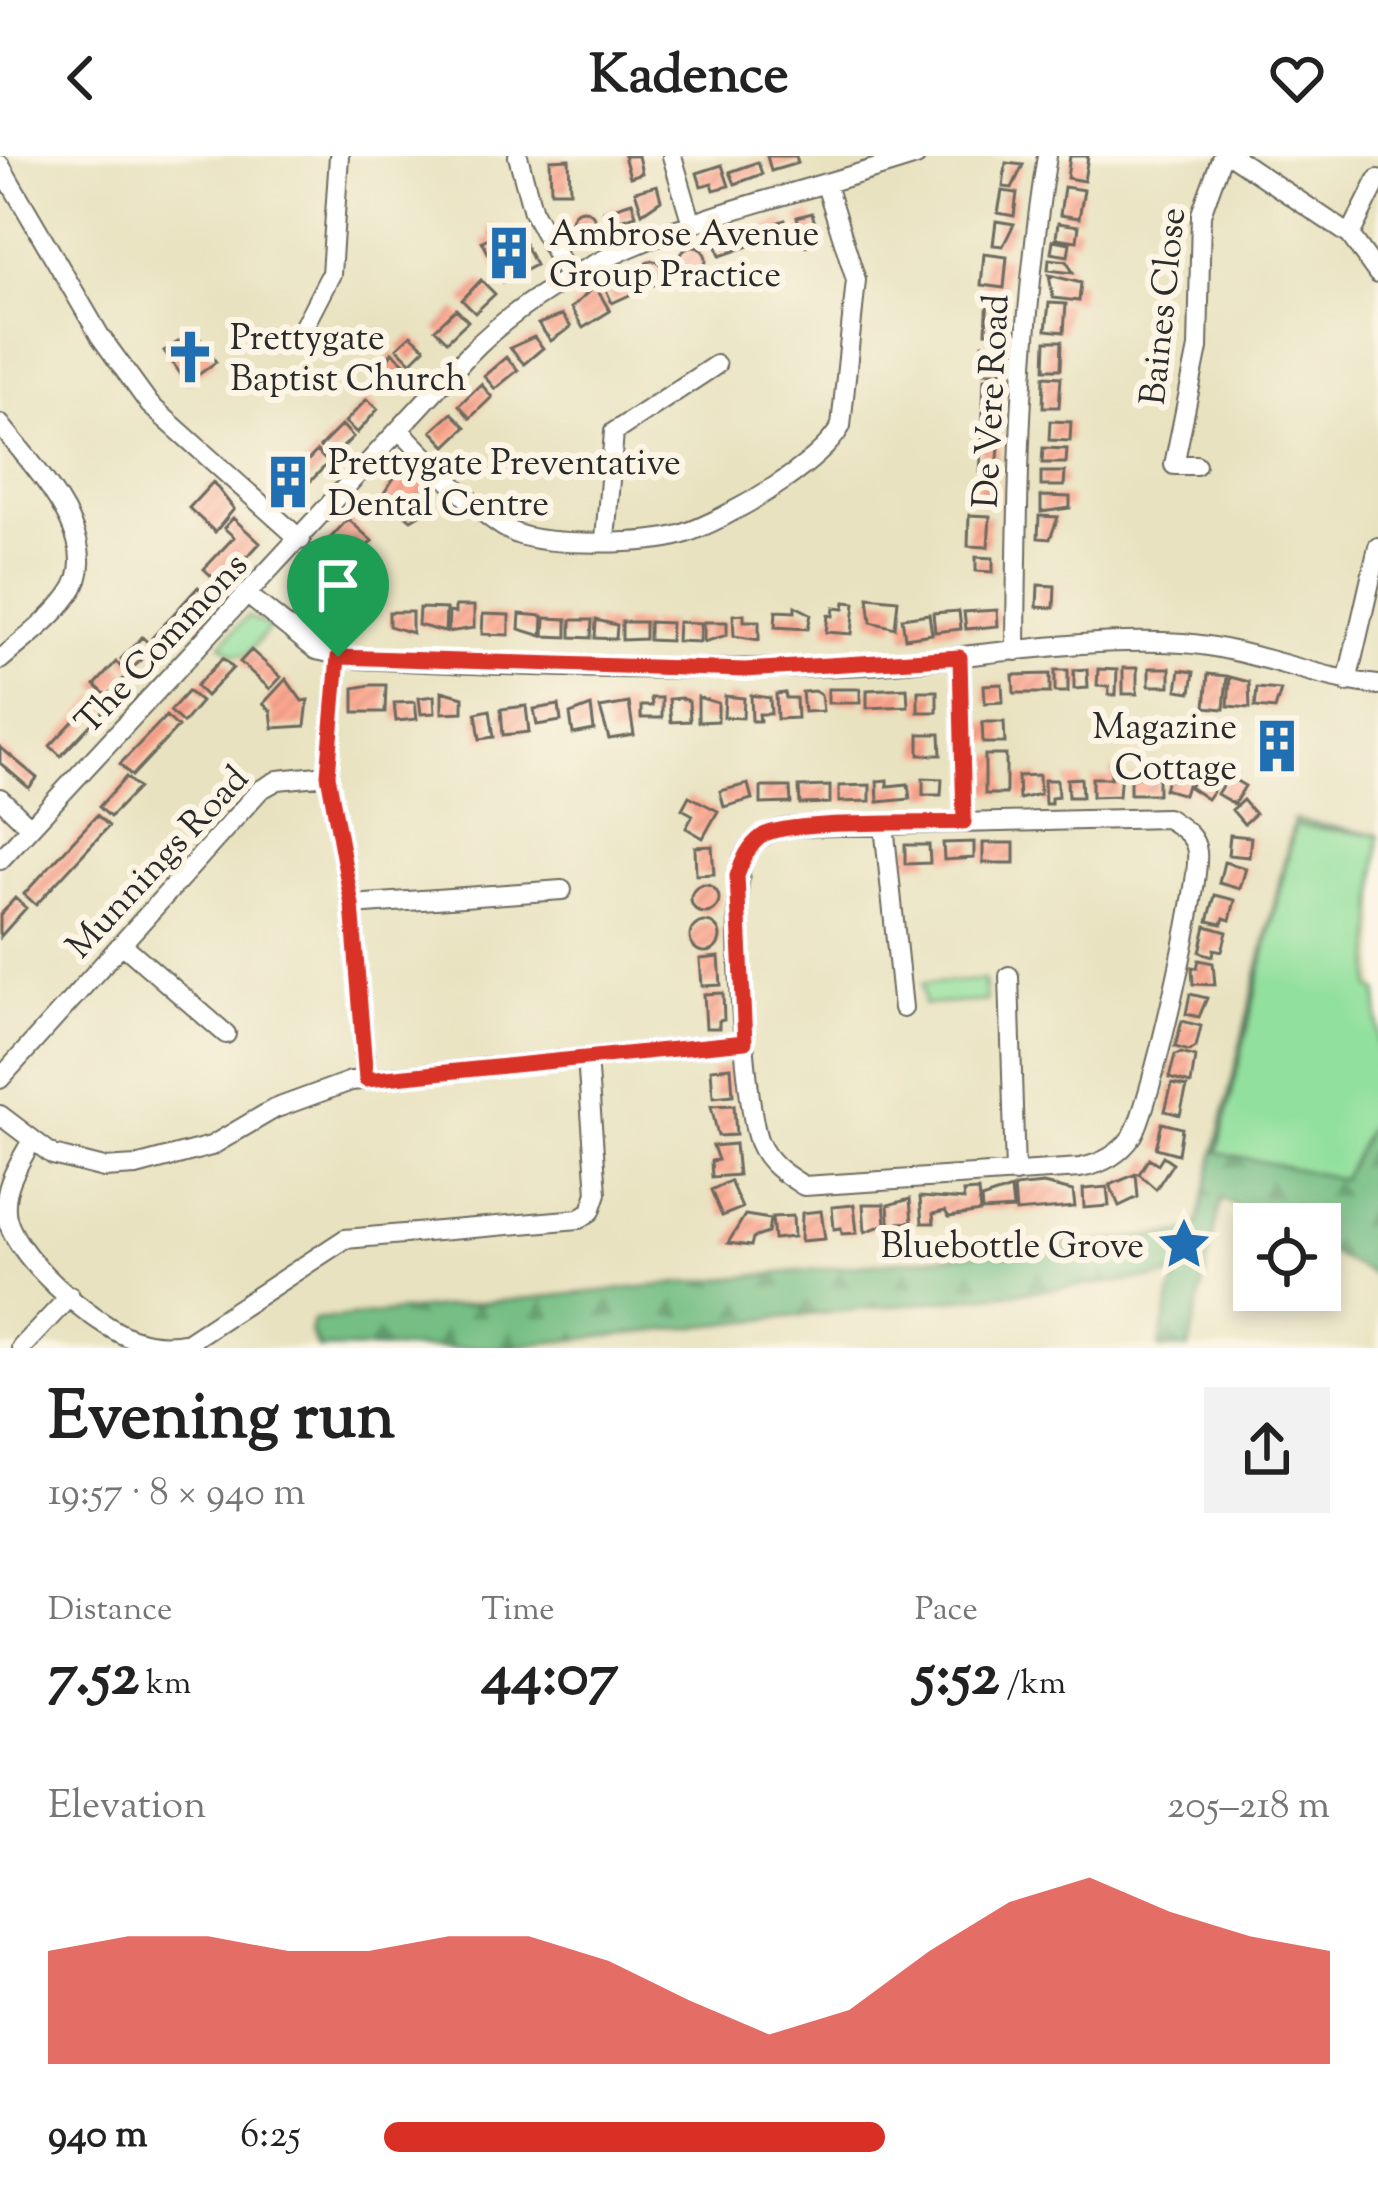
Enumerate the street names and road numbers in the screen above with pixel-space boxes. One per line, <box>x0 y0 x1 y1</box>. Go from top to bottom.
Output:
street label: Baines Close <box>1129 205 1201 408</box>
street label: De Vere Road <box>961 293 1025 509</box>
street label: The Commons <box>65 542 261 747</box>
street label: Munnings Road <box>56 756 262 972</box>

